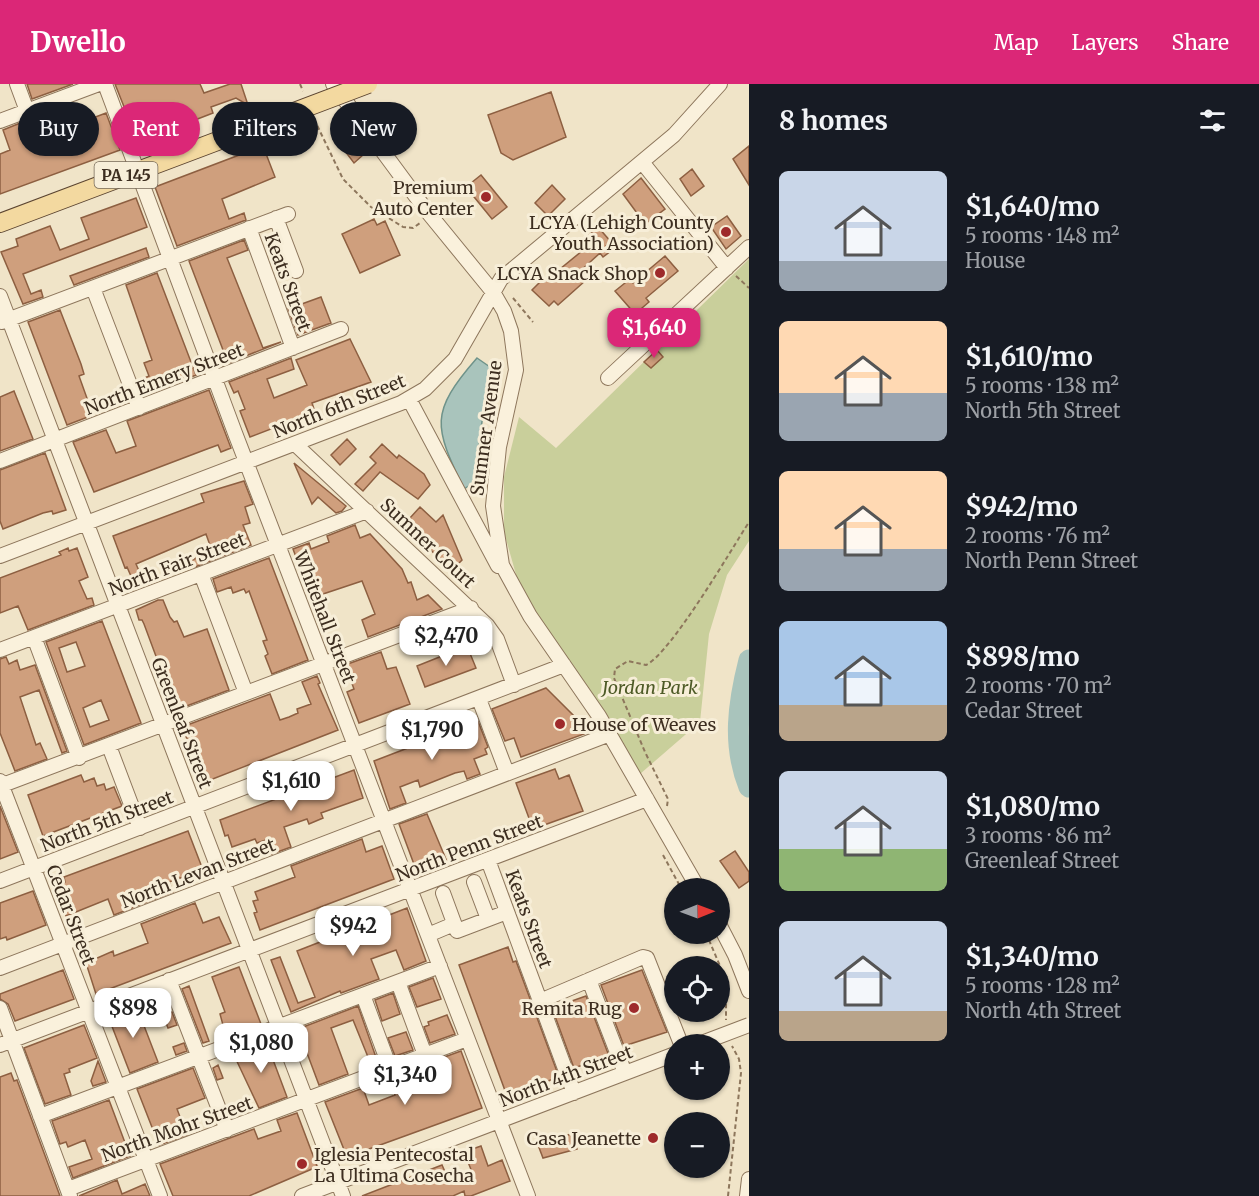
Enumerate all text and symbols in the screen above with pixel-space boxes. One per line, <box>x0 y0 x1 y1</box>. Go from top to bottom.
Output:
text: Dwello <box>30 24 126 60</box>
text: Map <box>994 29 1039 56</box>
text: Layers <box>1072 29 1139 56</box>
text: Share <box>1172 29 1229 56</box>
chip: Buy <box>18 102 99 156</box>
chip: Rent <box>111 102 200 156</box>
chip: Filters <box>212 102 318 156</box>
chip: New <box>330 102 417 156</box>
text: 8 homes <box>779 104 888 137</box>
icon: filters <box>1196 104 1229 137</box>
road number: PA 145 <box>94 162 158 188</box>
place label: Premium Auto Center <box>371 176 474 220</box>
marker: Premium Auto Center <box>479 190 493 204</box>
text: $1,640/mo <box>965 190 1099 223</box>
icon: home <box>827 195 899 267</box>
place label: LCYA (Lehigh County Youth Association) <box>529 211 715 255</box>
text: 5 rooms · 148 m² <box>965 223 1119 248</box>
marker: LCYA (Lehigh County Youth Association) <box>719 225 733 239</box>
street label: Keats Street <box>260 230 316 334</box>
text: House <box>965 248 1025 273</box>
place label: LCYA Snack Shop <box>497 262 648 285</box>
marker: LCYA Snack Shop <box>653 266 667 280</box>
pin: $1,640 <box>605 308 703 359</box>
text: $1,640 <box>621 315 687 340</box>
street label: North Emery Street <box>81 338 247 420</box>
text: $1,610/mo <box>965 340 1093 373</box>
icon: home <box>827 345 899 417</box>
street label: Sumner Avenue <box>465 359 507 497</box>
street label: North 6th Street <box>269 369 409 443</box>
text: 5 rooms · 138 m² <box>965 373 1119 398</box>
text: North 5th Street <box>965 398 1120 423</box>
text: $942/mo <box>965 490 1078 523</box>
street label: Sumner Court <box>376 493 480 593</box>
icon: home <box>827 495 899 567</box>
text: 2 rooms · 76 m² <box>965 523 1110 548</box>
street label: North Fair Street <box>105 527 249 601</box>
street label: Whitehall Street <box>289 546 361 687</box>
text: North Penn Street <box>965 548 1138 573</box>
pin: $2,470 <box>397 616 495 667</box>
text: $2,470 <box>413 623 479 648</box>
text: $898/mo <box>965 640 1079 673</box>
icon: home <box>827 645 899 717</box>
street label: Greenleaf Street <box>146 654 218 792</box>
text: 2 rooms · 70 m² <box>965 673 1111 698</box>
park label: Jordan Park <box>600 676 698 699</box>
text: Cedar Street <box>965 698 1082 723</box>
pin: $1,790 <box>383 710 481 761</box>
place label: House of Weaves <box>572 713 716 736</box>
text: $1,790 <box>400 717 464 742</box>
marker: House of Weaves <box>553 717 567 731</box>
pin: $1,610 <box>242 761 340 812</box>
text: $1,610 <box>261 768 321 793</box>
street label: North 5th Street <box>38 785 176 857</box>
text: $1,080/mo <box>965 790 1100 823</box>
icon: home <box>827 795 899 867</box>
street label: North Penn Street <box>392 809 546 887</box>
text: 3 rooms · 86 m² <box>965 823 1111 848</box>
street label: North Levan Street <box>117 833 279 913</box>
text: Greenleaf Street <box>965 848 1119 873</box>
street label: Cedar Street <box>41 862 101 968</box>
street label: Keats Street <box>501 867 557 971</box>
north arrow <box>664 878 730 944</box>
map controls <box>664 878 730 1178</box>
pin: $942 <box>317 906 389 957</box>
text: $942 <box>329 913 377 938</box>
text: $1,340/mo <box>965 940 1099 973</box>
icon: home <box>827 945 899 1017</box>
button: locate <box>664 956 730 1022</box>
text: 5 rooms · 128 m² <box>965 973 1120 998</box>
pin: $898 <box>97 988 169 1039</box>
text: $898 <box>108 995 158 1020</box>
place label: Remita Rug <box>522 997 622 1020</box>
text: North 4th Street <box>965 998 1121 1023</box>
marker: Remita Rug <box>627 1001 641 1015</box>
pin: $1,080 <box>212 1023 310 1074</box>
text: $1,080 <box>228 1030 294 1055</box>
button: + <box>664 1034 730 1100</box>
street label: North 4th Street <box>496 1040 636 1112</box>
pin: $1,340 <box>356 1055 454 1106</box>
text: $1,340 <box>373 1062 437 1087</box>
street label: North Mohr Street <box>98 1091 256 1167</box>
button: − <box>664 1112 730 1178</box>
place label: Casa Jeanette <box>527 1127 641 1150</box>
marker: Casa Jeanette <box>646 1131 660 1145</box>
place label: Iglesia Pentecostal La Ultima Cosecha <box>314 1143 474 1187</box>
marker: Iglesia Pentecostal La Ultima Cosecha <box>295 1157 309 1171</box>

